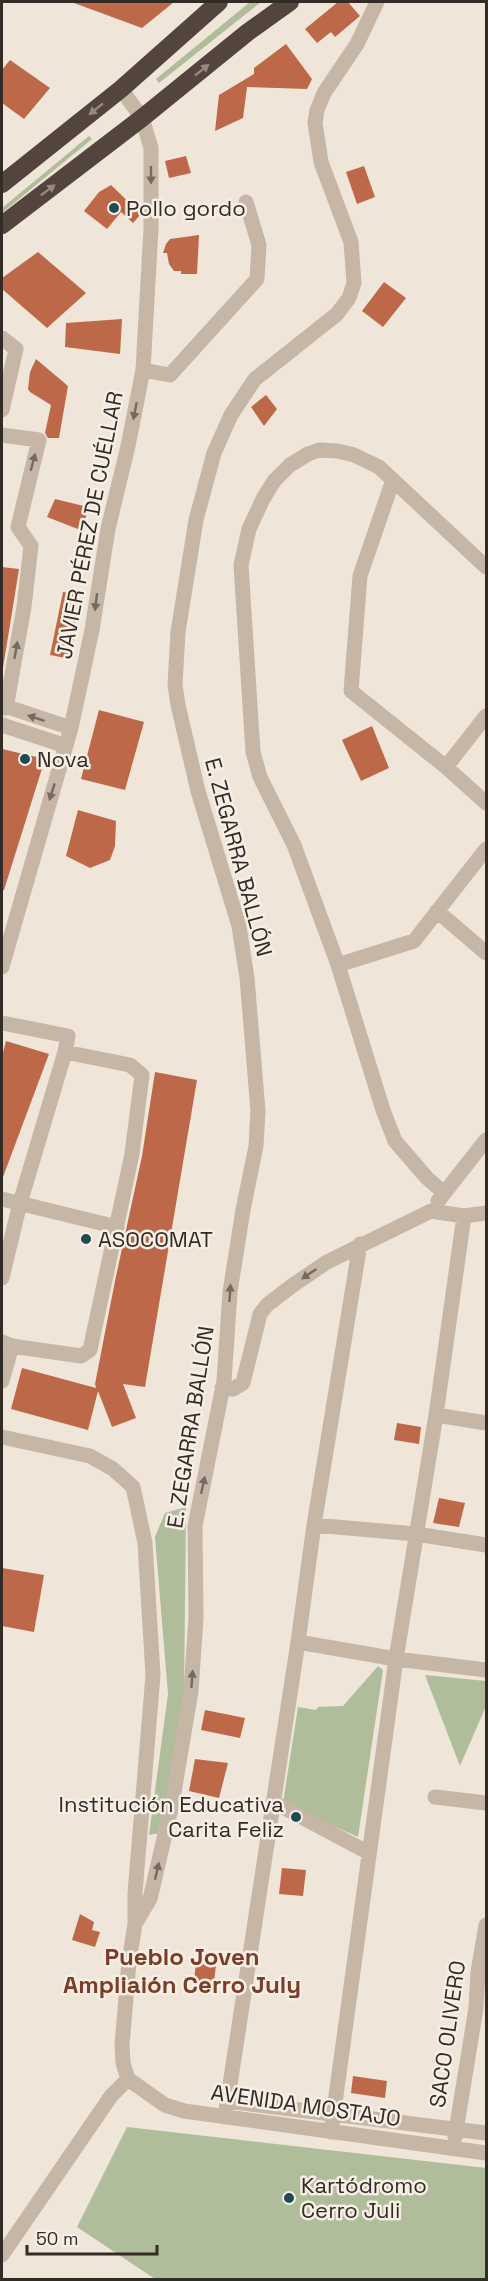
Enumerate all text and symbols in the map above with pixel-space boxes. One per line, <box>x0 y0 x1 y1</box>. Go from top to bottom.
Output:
one-way arrow <box>194 64 209 76</box>
one-way arrow <box>89 102 104 115</box>
one-way arrow <box>146 166 156 185</box>
one-way arrow <box>40 183 56 196</box>
place label: Pollo gordo <box>126 194 246 222</box>
marker: Pollo gordo <box>107 201 121 215</box>
street label: JAVIER PÉREZ DE CUÉLLAR <box>49 389 129 661</box>
one-way arrow <box>130 402 139 421</box>
one-way arrow <box>29 453 38 471</box>
one-way arrow <box>91 593 100 612</box>
one-way arrow <box>12 641 21 660</box>
one-way arrow <box>27 713 45 722</box>
place label: Nova <box>37 745 89 773</box>
marker: Nova <box>18 752 32 766</box>
street label: E. ZEGARRA BALLÓN <box>199 755 279 959</box>
one-way arrow <box>47 783 56 801</box>
place label: ASOCOMAT <box>98 1225 213 1253</box>
marker: ASOCOMAT <box>79 1232 93 1246</box>
one-way arrow <box>301 1268 317 1279</box>
one-way arrow <box>226 1283 235 1302</box>
street label: E. ZEGARRA BALLÓN <box>160 1324 220 1530</box>
one-way arrow <box>198 1476 208 1495</box>
one-way arrow <box>187 1670 197 1689</box>
place label: Institución Educativa Carita Feliz <box>59 1790 284 1843</box>
marker: Institución Educativa Carita Feliz <box>289 1810 303 1824</box>
one-way arrow <box>152 1862 162 1880</box>
district label: Pueblo Joven Ampliaión Cerro July <box>63 1941 301 2000</box>
street label: SACO OLIVERO <box>423 1959 471 2109</box>
street label: AVENIDA MOSTAJO <box>209 2078 403 2132</box>
place label: Kartódromo Cerro Juli <box>301 2171 427 2224</box>
marker: Kartódromo Cerro Juli <box>282 2191 296 2205</box>
scale bar <box>27 2218 158 2256</box>
text: 50 m <box>36 2227 78 2250</box>

